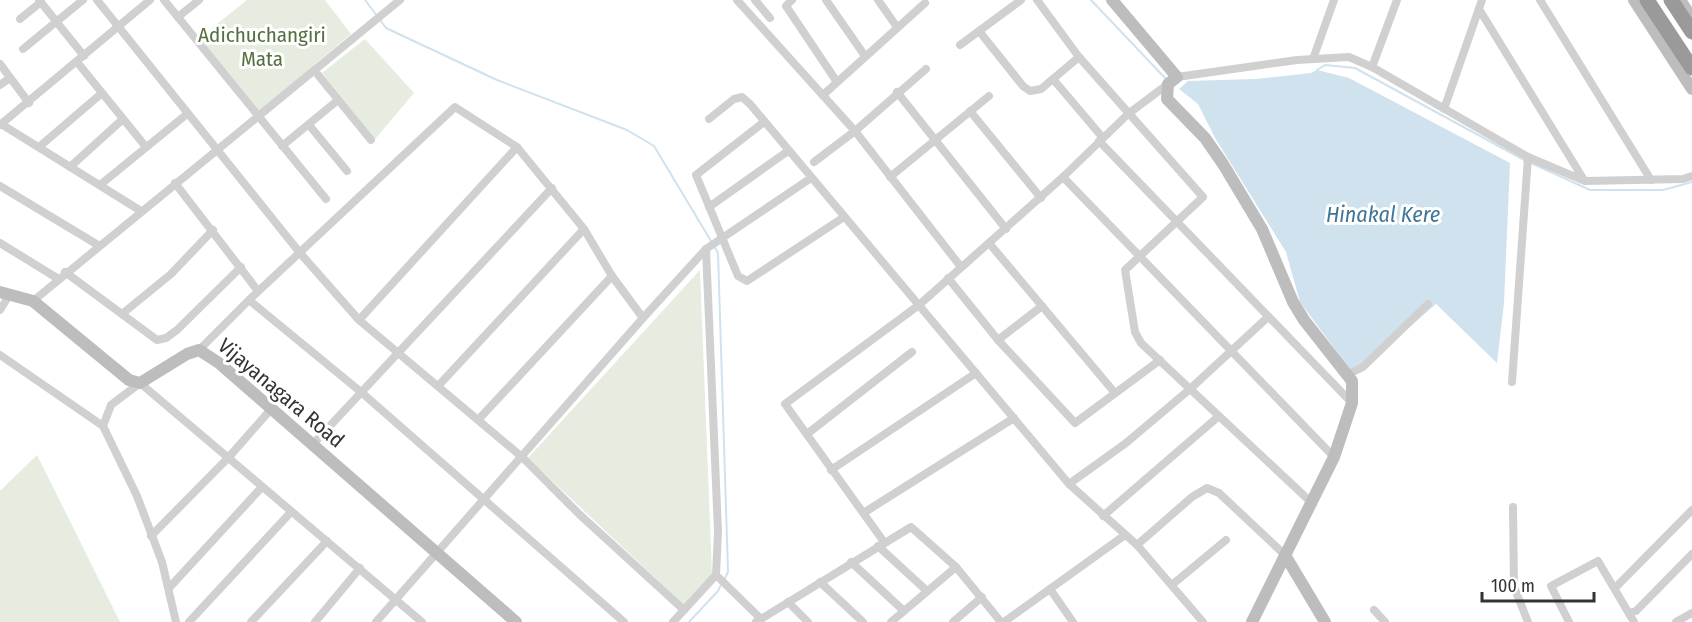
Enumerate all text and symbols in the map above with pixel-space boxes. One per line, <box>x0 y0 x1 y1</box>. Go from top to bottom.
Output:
park label: Adichuchangiri Mata <box>198 22 326 72</box>
water label: Hinakal Kere <box>1326 201 1440 228</box>
street label: Vijayanagara Road <box>213 333 349 453</box>
scale bar <box>1482 565 1594 603</box>
text: 100 m <box>1491 575 1535 597</box>

